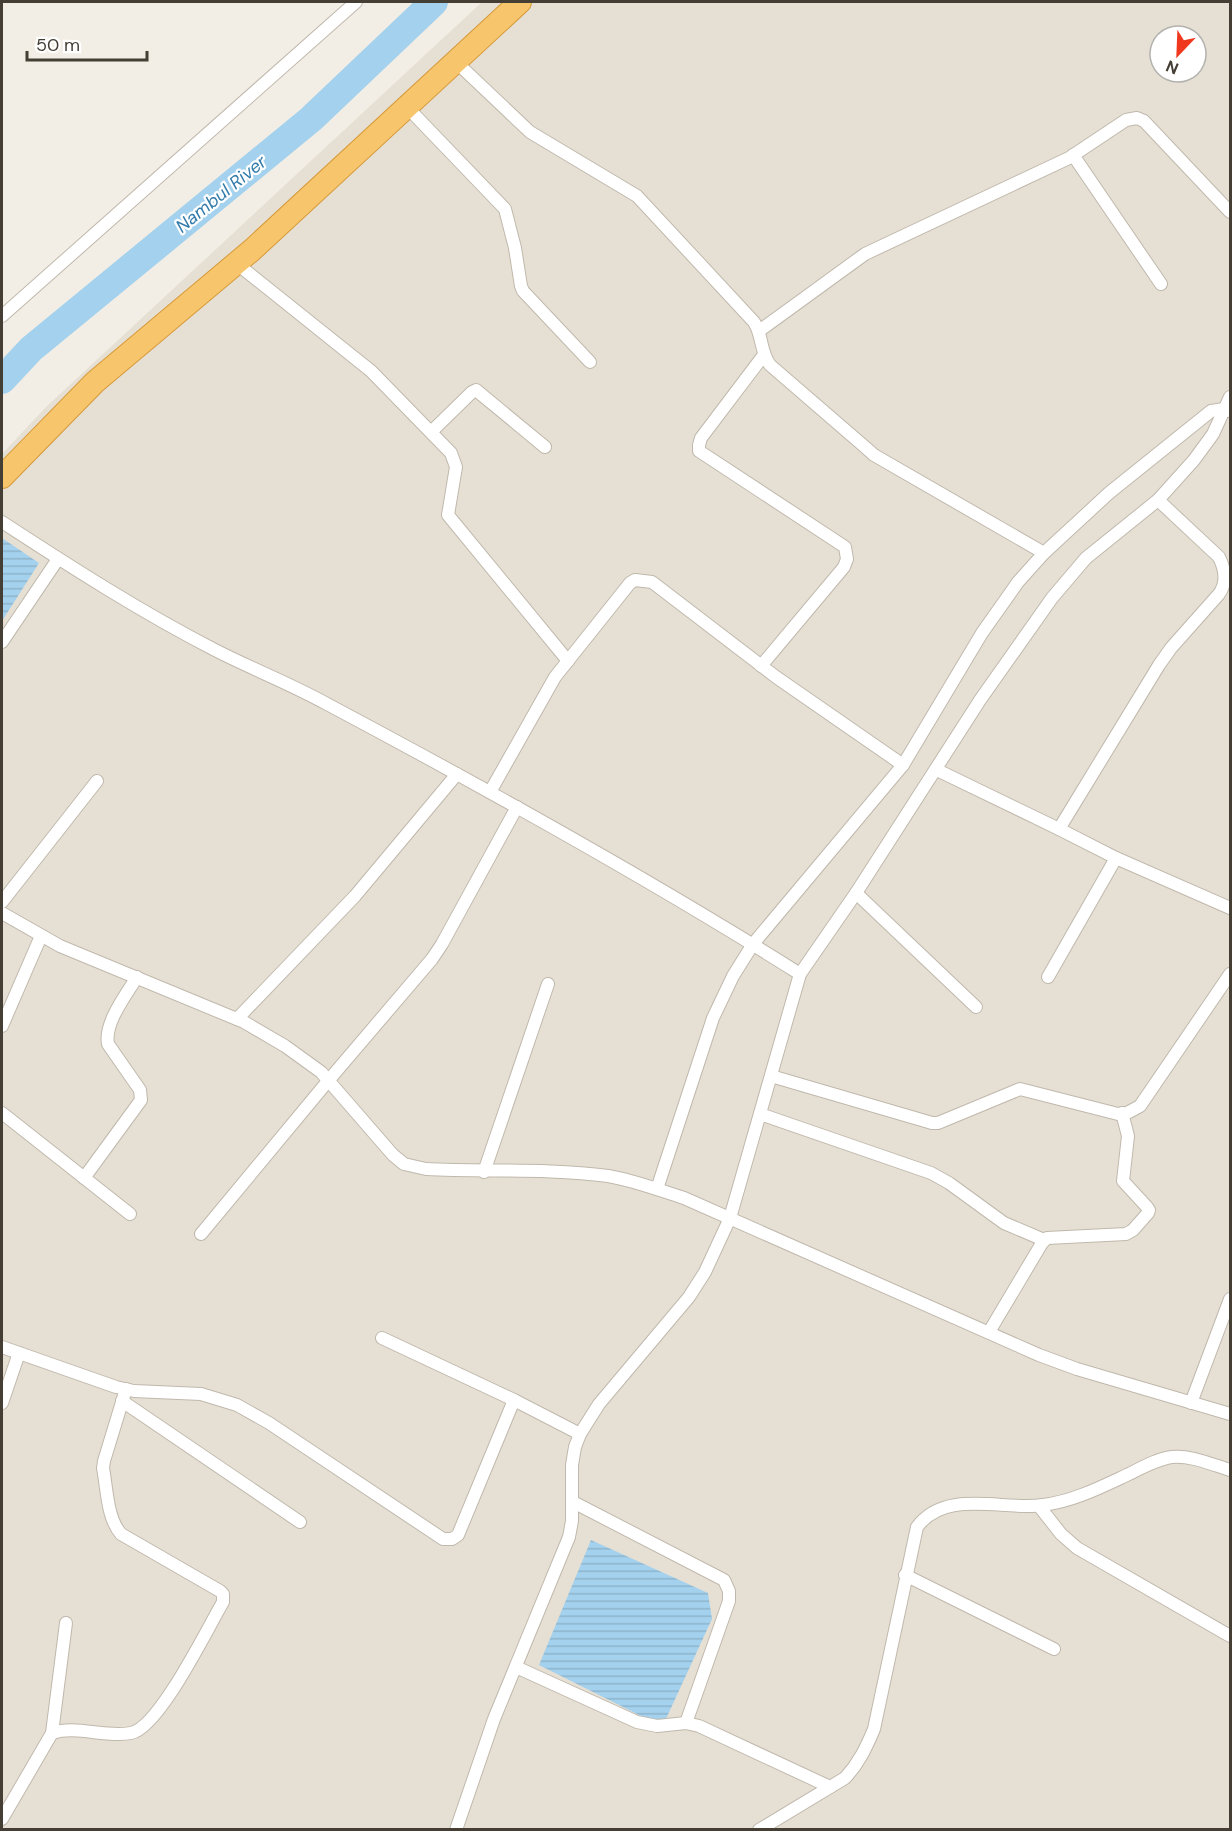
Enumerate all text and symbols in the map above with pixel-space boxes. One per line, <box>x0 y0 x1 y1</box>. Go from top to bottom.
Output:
scale bar <box>27 24 147 62</box>
north arrow <box>1148 24 1208 84</box>
text: 50 m <box>36 33 80 57</box>
text: N <box>1163 55 1182 79</box>
water label: Nambul River <box>171 149 272 238</box>

